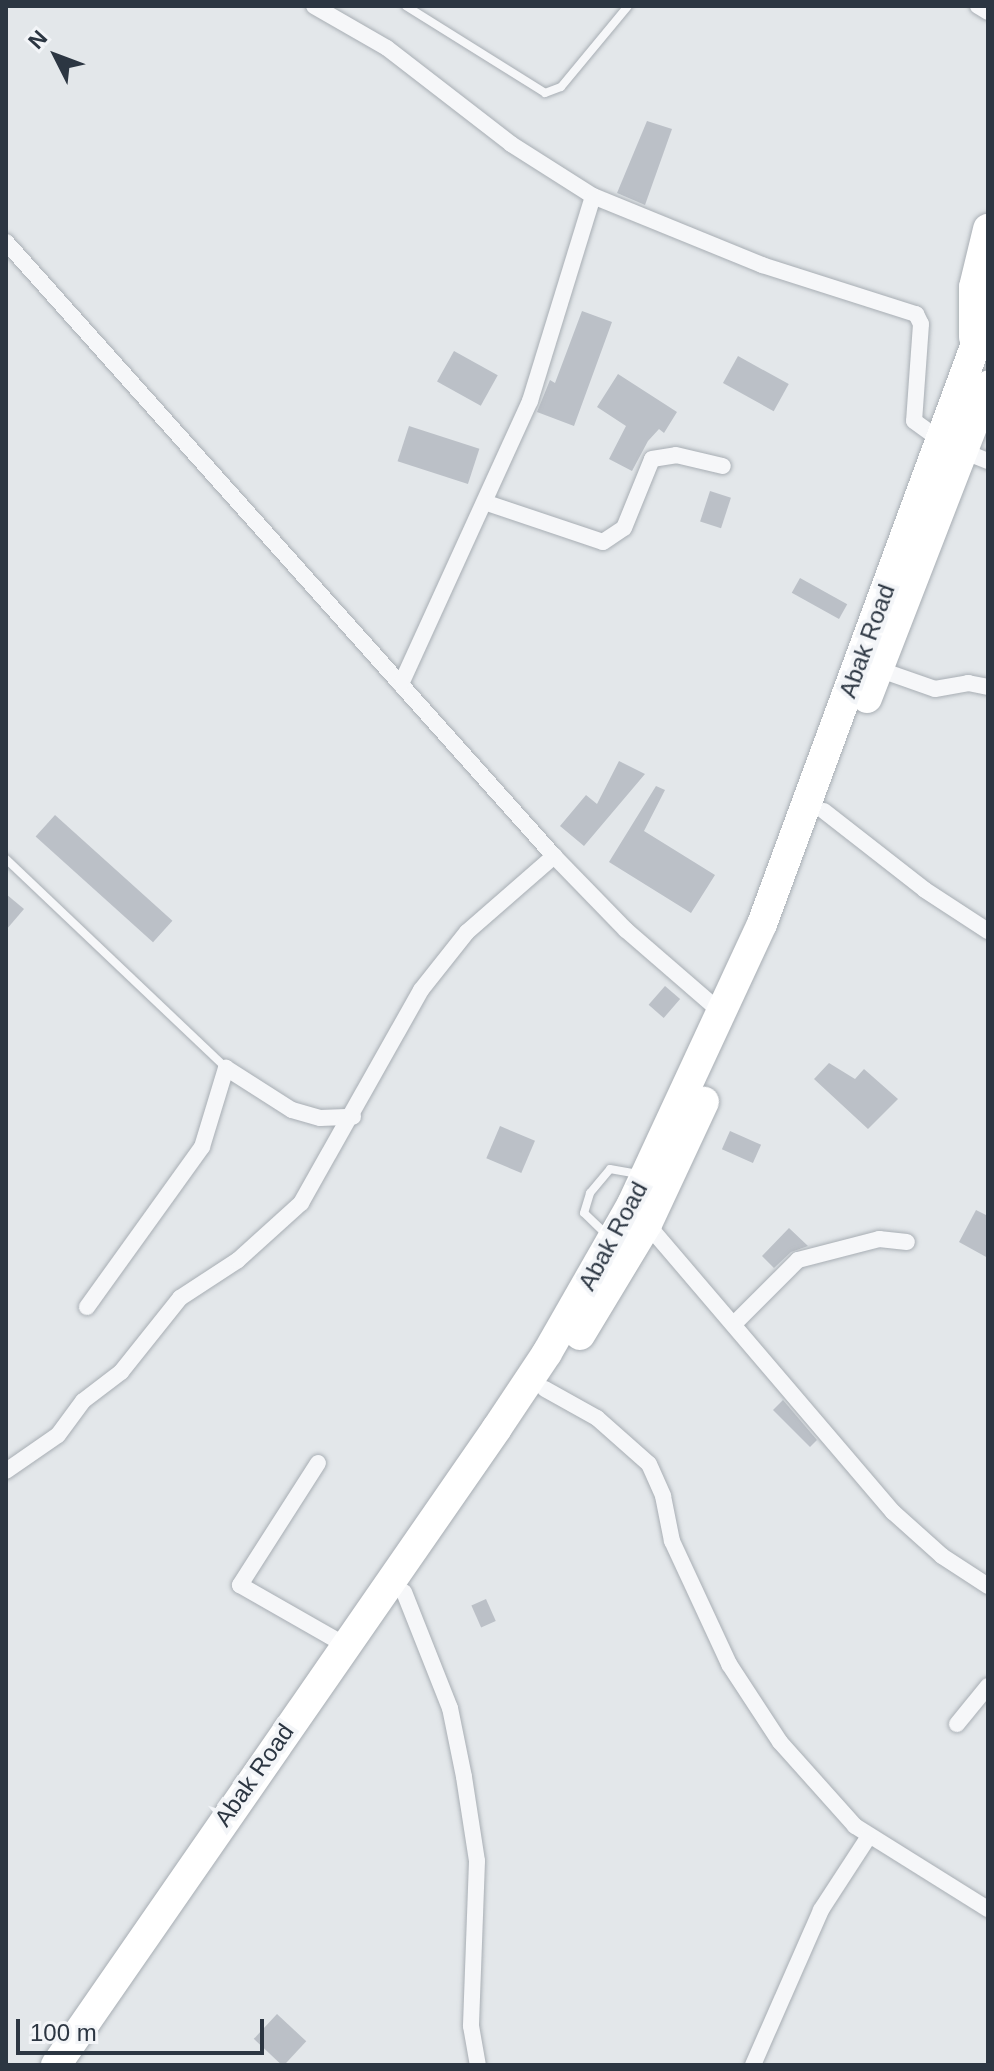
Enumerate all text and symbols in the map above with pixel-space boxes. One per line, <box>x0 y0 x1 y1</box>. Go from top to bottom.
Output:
north arrow <box>16 16 96 96</box>
text: N <box>23 25 52 54</box>
street label: Abak Road <box>833 580 901 702</box>
street label: Abak Road <box>572 1177 654 1295</box>
street label: Abak Road <box>208 1718 300 1832</box>
scale bar <box>20 2003 268 2053</box>
text: 100 m <box>30 2019 97 2046</box>

